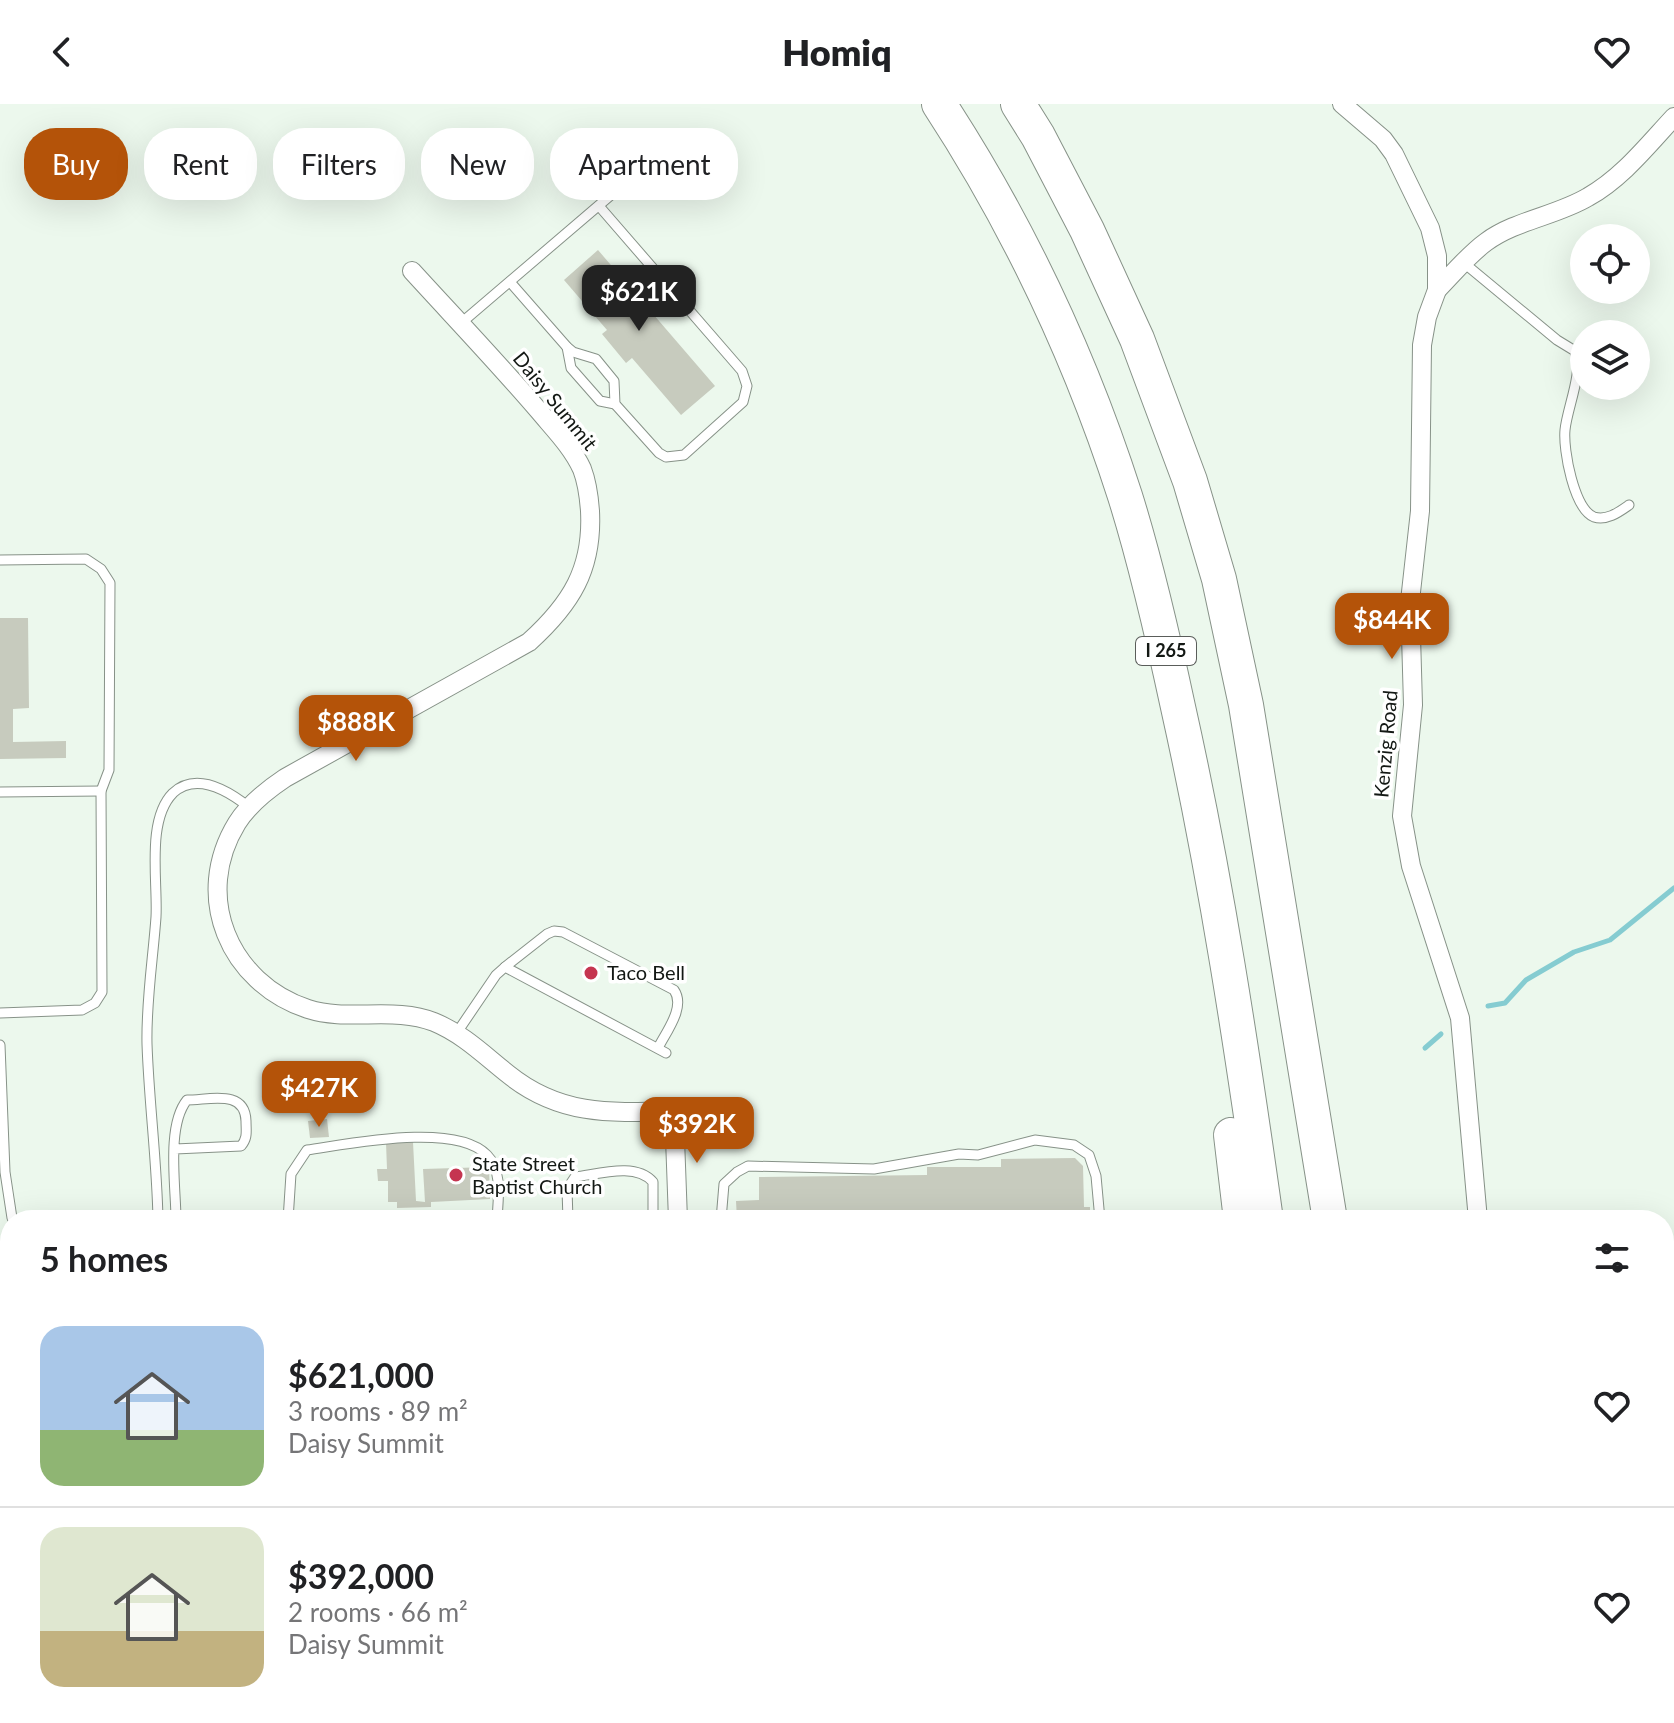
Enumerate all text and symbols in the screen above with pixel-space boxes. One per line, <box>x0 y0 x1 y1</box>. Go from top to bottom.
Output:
icon: back <box>40 30 84 74</box>
text: Homiq <box>782 30 892 74</box>
icon: heart <box>1590 30 1634 74</box>
chip: Buy <box>24 128 128 200</box>
chip: Rent <box>144 128 257 200</box>
chip: Filters <box>273 128 405 200</box>
chip: New <box>421 128 534 200</box>
chip: Apartment <box>550 128 738 200</box>
map controls <box>1570 224 1650 400</box>
button: locate <box>1570 224 1650 304</box>
pin: $621K <box>583 265 695 333</box>
text: $621K <box>600 275 678 307</box>
button: layers <box>1570 320 1650 400</box>
street label: Daisy Summit <box>509 346 603 454</box>
pin: $844K <box>1336 593 1448 661</box>
text: $844K <box>1353 603 1431 635</box>
road number: I 265 <box>1136 637 1196 665</box>
street label: Kenzig Road <box>1368 689 1402 799</box>
pin: $888K <box>300 695 412 763</box>
text: $888K <box>317 705 395 737</box>
place label: Taco Bell <box>607 960 685 984</box>
marker: Taco Bell <box>582 964 600 982</box>
pin: $427K <box>263 1061 375 1129</box>
text: $427K <box>280 1071 358 1103</box>
pin: $392K <box>641 1097 753 1165</box>
text: $392K <box>658 1107 736 1139</box>
place label: State Street Baptist Church <box>472 1151 602 1198</box>
marker: State Street Baptist Church <box>447 1166 465 1184</box>
icon: filters <box>1590 1236 1634 1280</box>
text: 5 homes <box>40 1238 168 1279</box>
text: $621,000 <box>288 1354 434 1395</box>
icon: home <box>104 1358 200 1454</box>
icon: heart <box>1590 1384 1634 1428</box>
text: 3 rooms · 89 m² <box>288 1395 468 1427</box>
text: Daisy Summit <box>288 1427 444 1459</box>
text: $392,000 <box>288 1555 434 1596</box>
icon: home <box>104 1559 200 1655</box>
icon: heart <box>1590 1585 1634 1629</box>
text: 2 rooms · 66 m² <box>288 1596 468 1628</box>
text: Daisy Summit <box>288 1628 444 1660</box>

